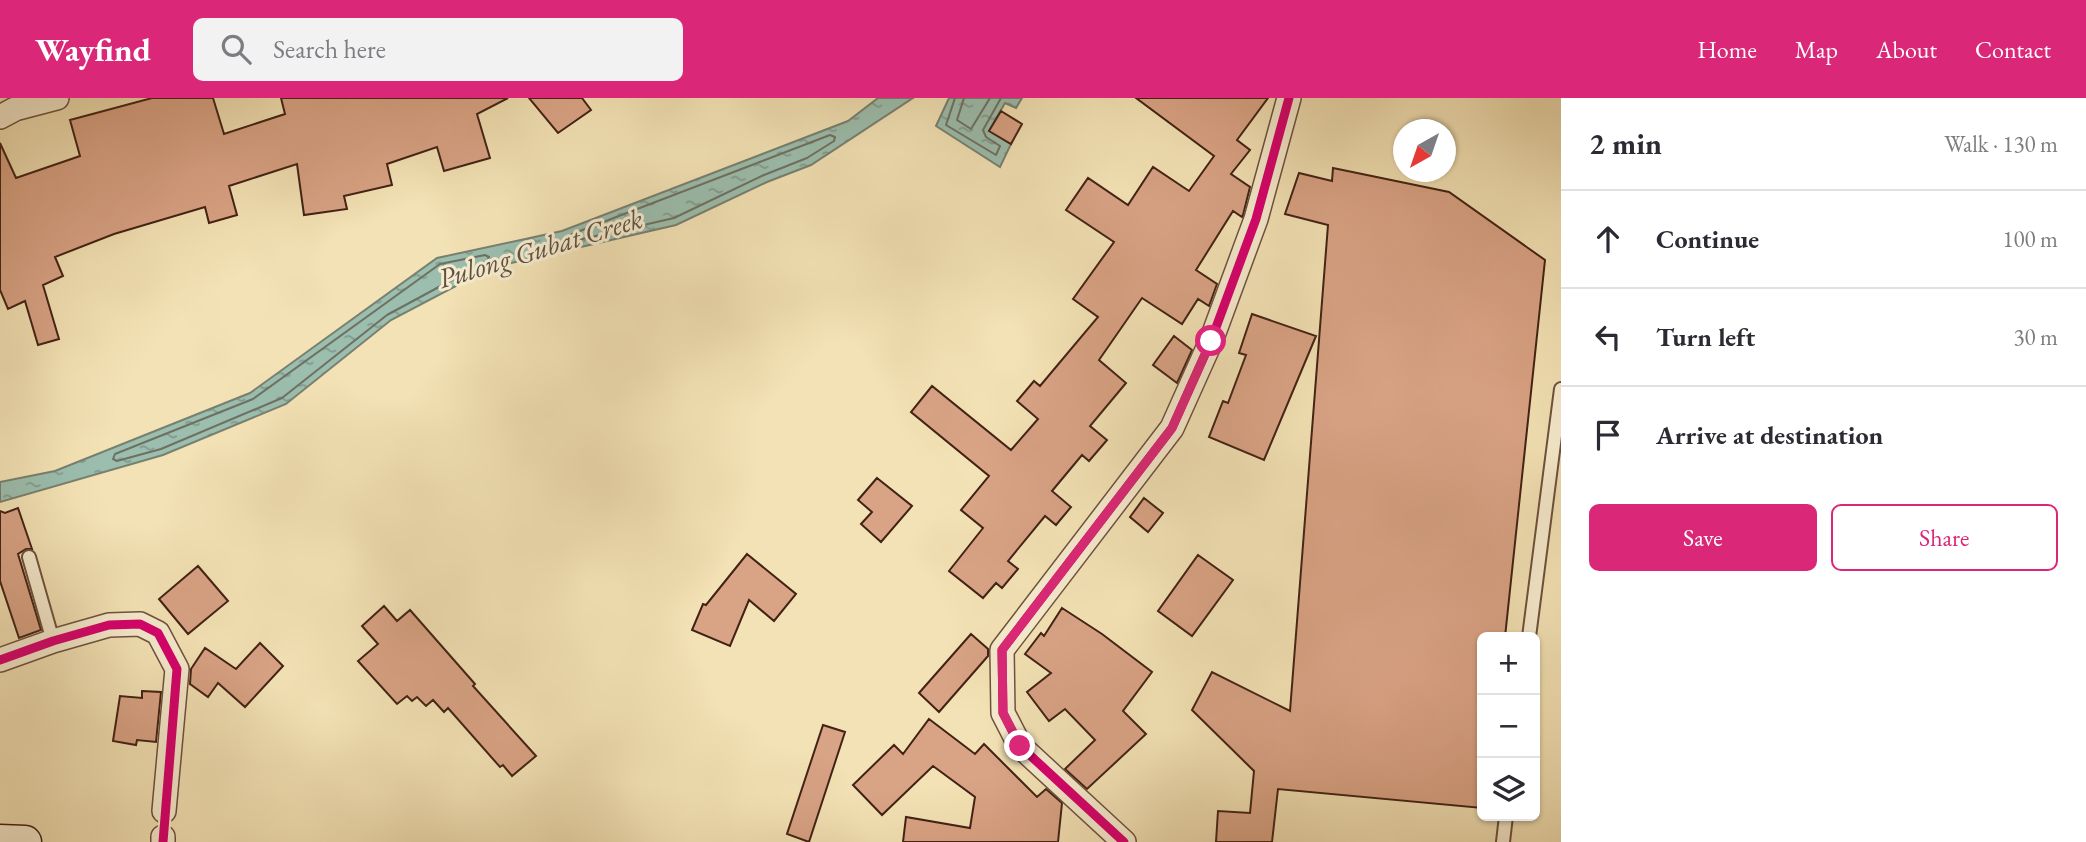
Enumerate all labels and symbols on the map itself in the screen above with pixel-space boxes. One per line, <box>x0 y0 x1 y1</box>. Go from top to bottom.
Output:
north arrow <box>1393 119 1456 182</box>
water label: Pulong Gubat Creek <box>433 200 647 296</box>
route start <box>1195 325 1226 356</box>
route end <box>1004 730 1035 761</box>

